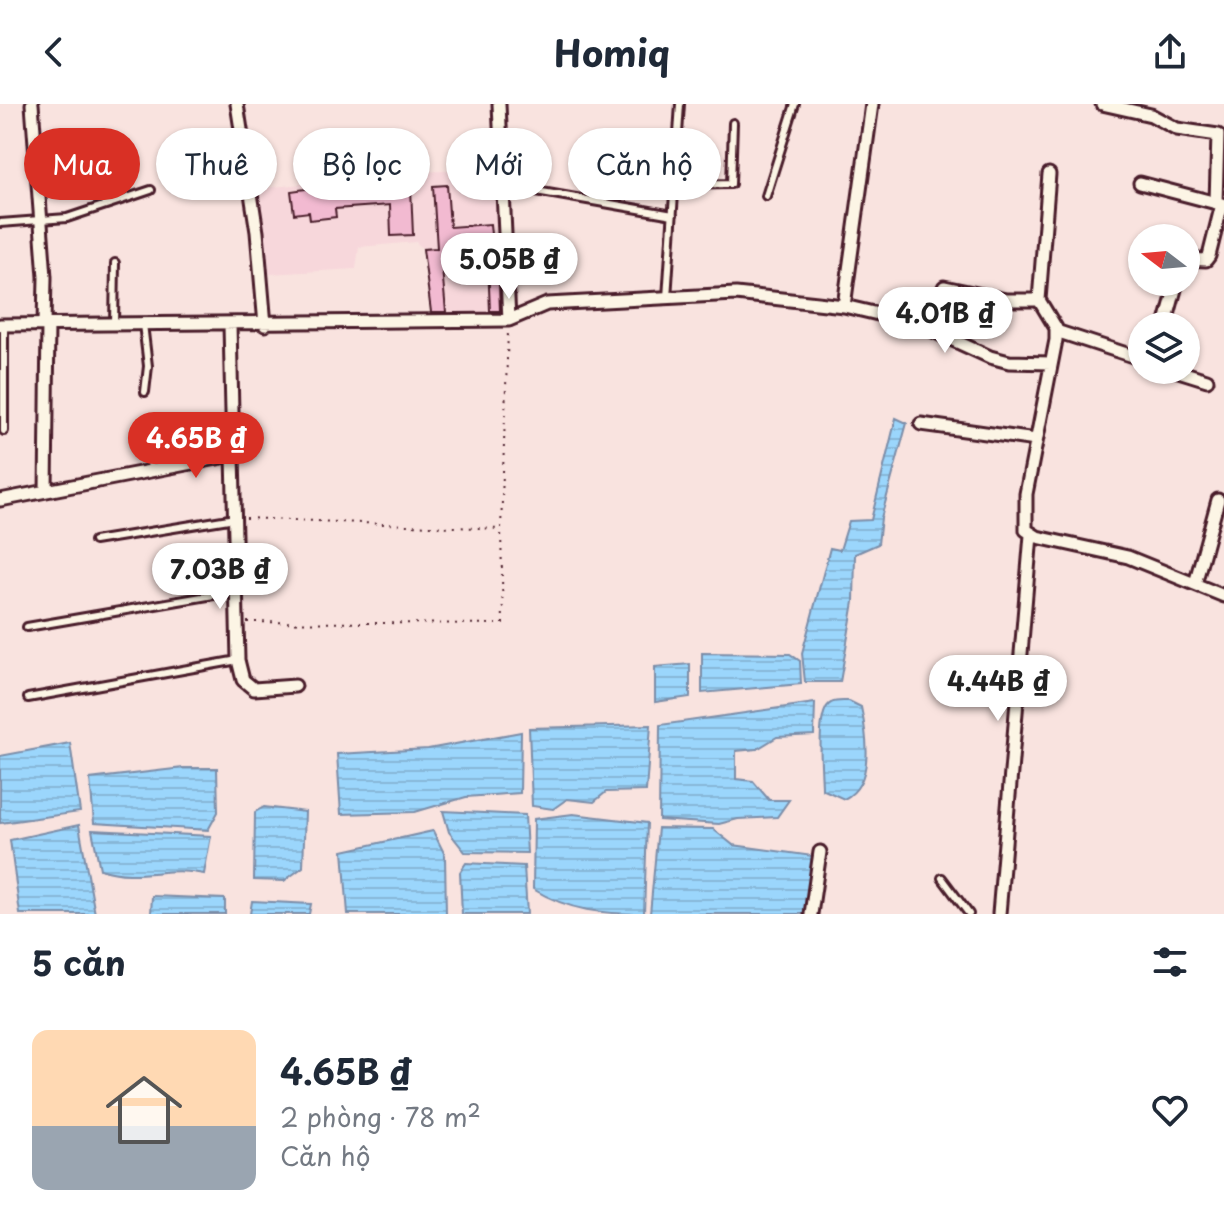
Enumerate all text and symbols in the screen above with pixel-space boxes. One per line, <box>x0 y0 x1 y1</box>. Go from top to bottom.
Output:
text: Homiq <box>554 25 670 79</box>
icon: back <box>32 30 76 74</box>
icon: share <box>1148 30 1192 74</box>
chip: Mua <box>24 128 140 200</box>
chip: Thuê <box>156 128 277 200</box>
chip: Bộ lọc <box>293 128 430 200</box>
chip: Mới <box>446 128 552 200</box>
chip: Căn hộ <box>568 128 721 200</box>
north arrow <box>1128 224 1200 296</box>
map controls <box>1128 224 1200 384</box>
pin: 5.05B ₫ <box>435 233 583 301</box>
text: 5.05B ₫ <box>459 239 559 278</box>
pin: 4.01B ₫ <box>871 287 1019 355</box>
text: 4.01B ₫ <box>896 293 994 332</box>
button: layers <box>1128 312 1200 384</box>
pin: 4.65B ₫ <box>122 412 270 480</box>
text: 4.65B ₫ <box>146 418 246 457</box>
pin: 7.03B ₫ <box>146 543 294 611</box>
text: 7.03B ₫ <box>170 549 270 588</box>
pin: 4.44B ₫ <box>924 655 1072 723</box>
text: 4.44B ₫ <box>947 661 1049 700</box>
text: 5 căn <box>32 936 126 988</box>
icon: filters <box>1148 940 1192 984</box>
text: 4.65B ₫ <box>280 1045 411 1097</box>
icon: home <box>96 1062 192 1158</box>
icon: heart <box>1148 1088 1192 1132</box>
text: 2 phòng · 78 m² <box>280 1097 481 1136</box>
text: Căn hộ <box>280 1136 370 1175</box>

